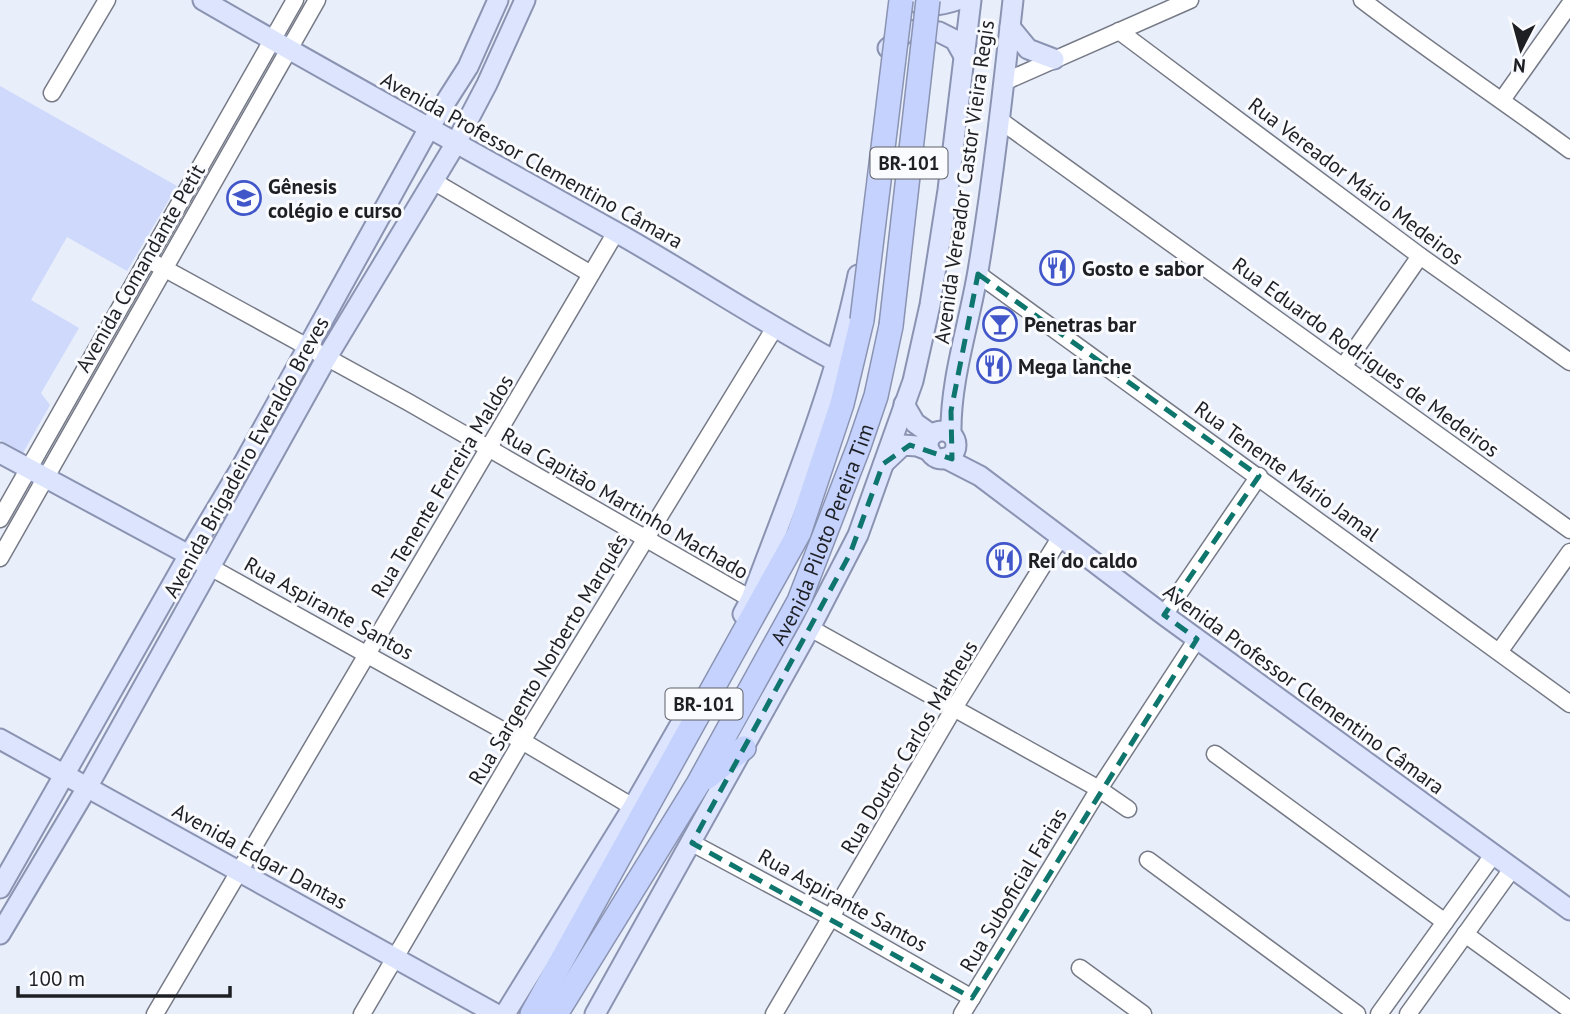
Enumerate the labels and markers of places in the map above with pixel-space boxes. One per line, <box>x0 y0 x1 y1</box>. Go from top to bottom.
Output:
place label: Gênesis colégio e curso <box>268 173 402 224</box>
school or university icon: Gênesis colégio e curso <box>225 179 263 217</box>
restaurant icon: Gosto e sabor <box>1038 249 1076 287</box>
place label: Gosto e sabor <box>1082 255 1205 282</box>
bar icon: Penetras bar <box>981 305 1019 343</box>
place label: Penetras bar <box>1024 311 1137 338</box>
restaurant icon: Mega lanche <box>975 347 1013 385</box>
place label: Mega lanche <box>1018 353 1132 380</box>
restaurant icon: Rei do caldo <box>985 541 1023 579</box>
place label: Rei do caldo <box>1028 547 1137 574</box>

